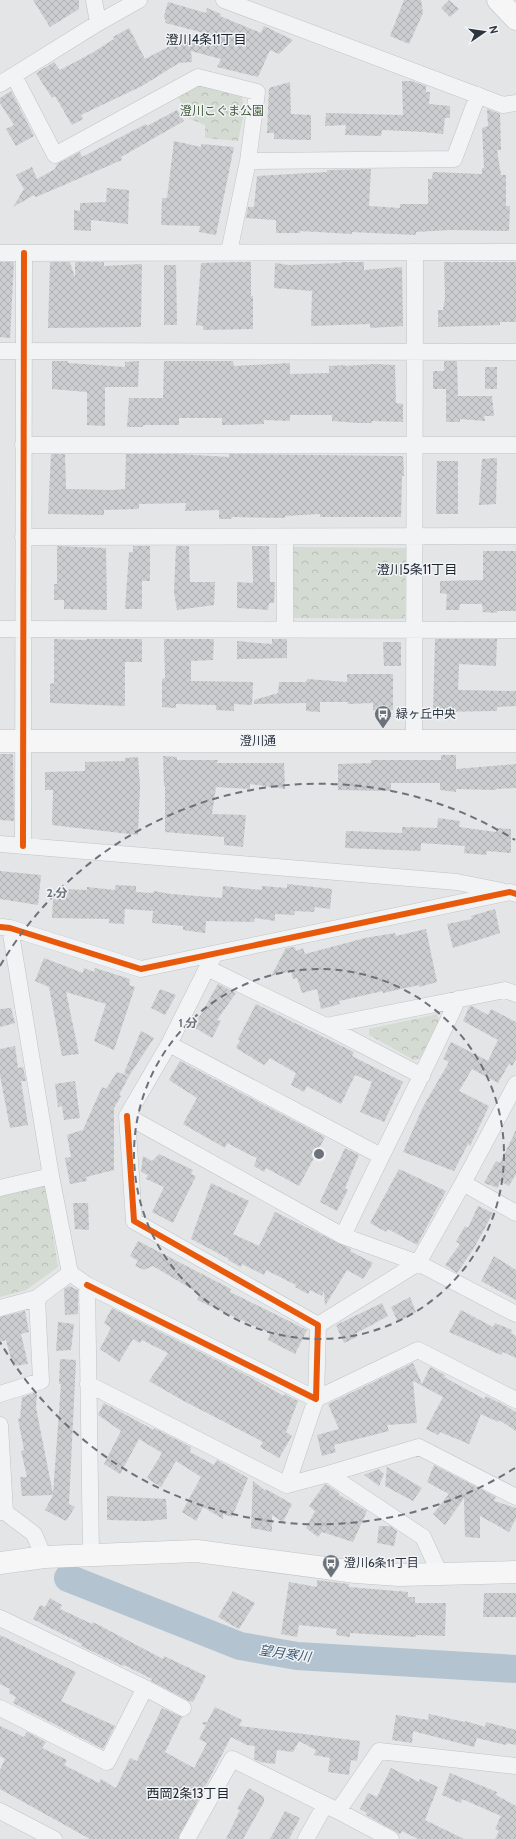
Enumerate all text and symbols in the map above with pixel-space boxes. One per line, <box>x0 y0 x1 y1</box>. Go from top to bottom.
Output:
north arrow <box>464 12 504 52</box>
text: N <box>486 24 501 35</box>
district label: 澄川4条11丁目 <box>166 31 247 47</box>
park label: 澄川こぐま公園 <box>180 103 264 118</box>
district label: 澄川5条11丁目 <box>377 561 457 577</box>
bus stop icon: 緑ヶ丘中央 <box>373 704 393 729</box>
place label: 緑ヶ丘中央 <box>396 706 456 721</box>
street label: 澄川通 <box>240 733 276 748</box>
text: 2 分 <box>46 885 68 900</box>
text: 1 分 <box>178 1015 198 1030</box>
centre of rings <box>312 1147 326 1161</box>
bus stop icon: 澄川6条11丁目 <box>321 1553 341 1578</box>
place label: 澄川6条11丁目 <box>344 1555 419 1570</box>
water label: 望月寒川 <box>258 1641 314 1665</box>
district label: 西岡2条13丁目 <box>146 1785 230 1801</box>

